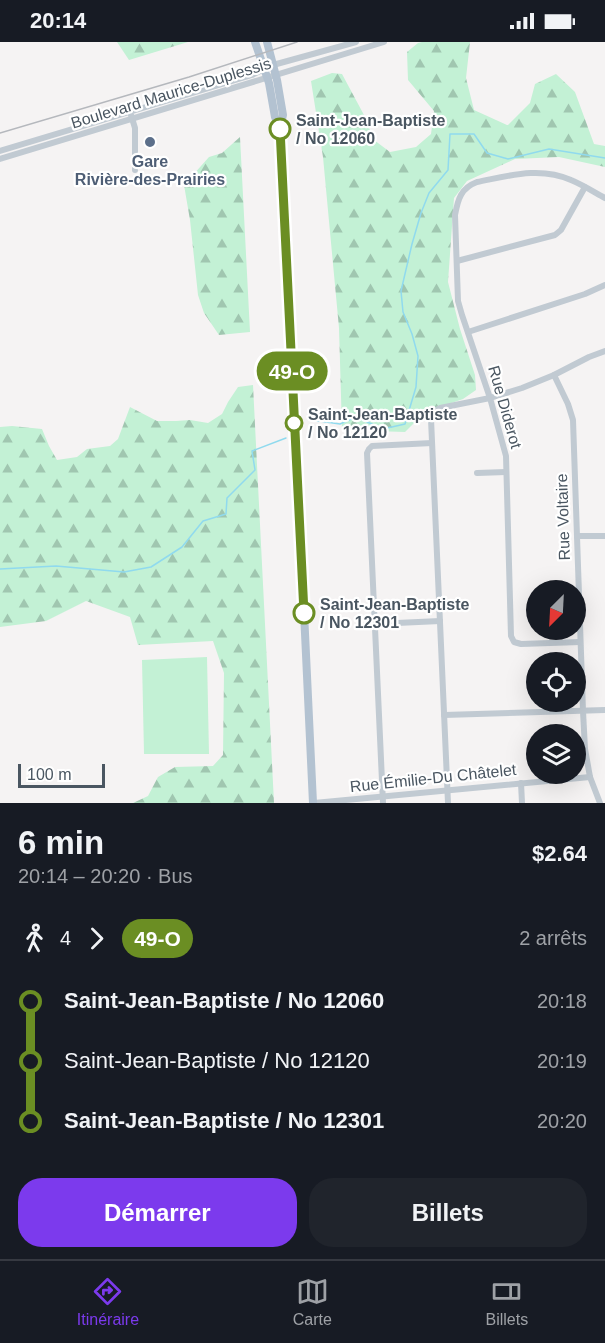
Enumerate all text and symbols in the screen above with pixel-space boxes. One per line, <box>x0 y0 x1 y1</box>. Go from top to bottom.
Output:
text: 20:14 <box>30 8 86 33</box>
street label: Boulevard Maurice-Duplessis <box>69 54 273 132</box>
place label: Saint-Jean-Baptiste / No 12060 <box>296 112 445 147</box>
marker: Saint-Jean-Baptiste / No 12060 <box>269 118 291 140</box>
marker: Gare Rivière-des-Prairies <box>143 135 157 149</box>
place label: Gare Rivière-des-Prairies <box>75 153 225 188</box>
line badge: 49-O <box>250 352 334 390</box>
text: 49-O <box>269 360 315 383</box>
street label: Rue Diderot <box>485 364 525 451</box>
place label: Saint-Jean-Baptiste / No 12120 <box>308 406 457 441</box>
marker: Saint-Jean-Baptiste / No 12120 <box>285 414 303 432</box>
street label: Rue Voltaire <box>553 473 573 561</box>
north arrow <box>526 580 586 640</box>
map controls <box>526 580 586 784</box>
place label: Saint-Jean-Baptiste / No 12301 <box>320 596 469 631</box>
marker: Saint-Jean-Baptiste / No 12301 <box>293 602 315 624</box>
button: locate <box>526 652 586 712</box>
button: layers <box>526 724 586 784</box>
street label: Rue Émilie-Du Châtelet <box>349 760 518 795</box>
scale bar <box>18 761 105 788</box>
text: 100 m <box>27 766 71 783</box>
text: 6 min <box>18 824 104 861</box>
text: $2.64 <box>532 841 587 866</box>
text: 20:14 – 20:20 · Bus <box>18 865 193 887</box>
icon: walk <box>18 922 51 955</box>
icon: forward <box>80 922 113 955</box>
text: 4 <box>60 927 71 949</box>
text: 49-O <box>134 927 181 950</box>
text: 2 arrêts <box>519 927 587 949</box>
text: Saint-Jean-Baptiste / No 12060 <box>64 988 384 1013</box>
text: 20:18 <box>537 990 587 1012</box>
text: Saint-Jean-Baptiste / No 12120 <box>64 1048 370 1073</box>
text: 20:19 <box>537 1050 587 1072</box>
text: Saint-Jean-Baptiste / No 12301 <box>64 1108 384 1133</box>
text: 20:20 <box>537 1110 587 1132</box>
button: Démarrer <box>18 1178 297 1247</box>
button: Billets <box>309 1178 587 1247</box>
tab: Itinéraire <box>77 1275 139 1329</box>
tab: Carte <box>293 1275 332 1329</box>
tab: Billets <box>485 1275 528 1329</box>

